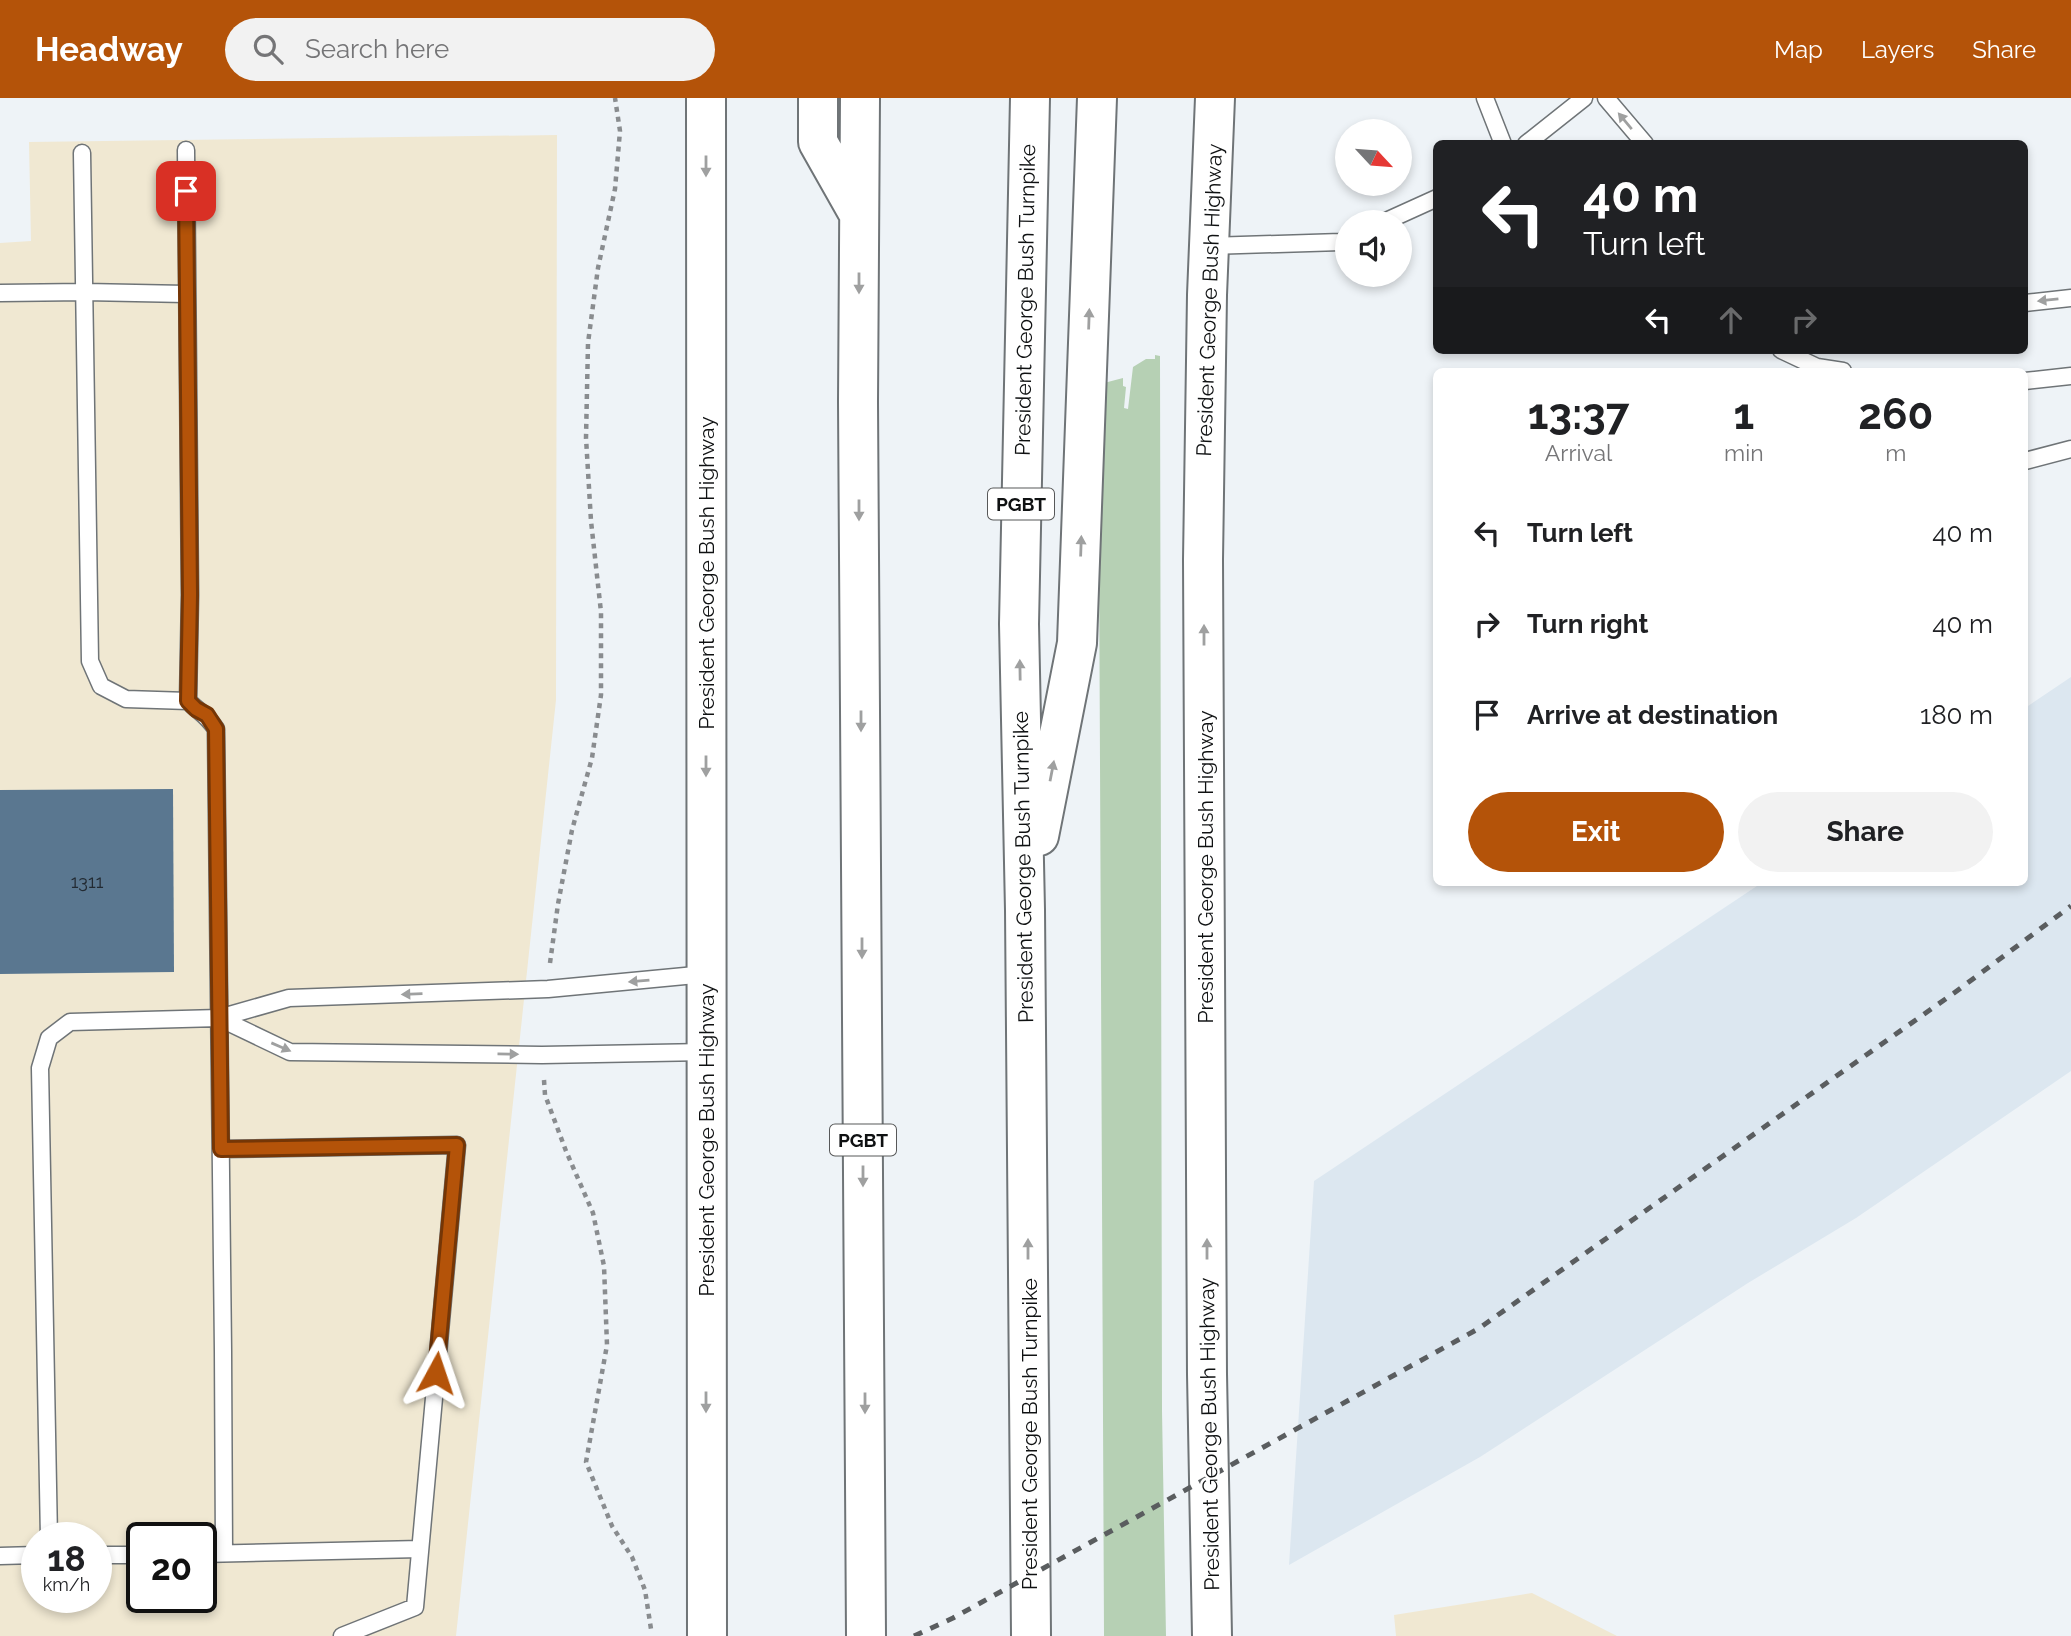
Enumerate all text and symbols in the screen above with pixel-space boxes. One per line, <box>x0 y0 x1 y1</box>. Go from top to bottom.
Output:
search box <box>225 18 715 81</box>
text: Headway <box>35 30 183 69</box>
icon: search <box>249 30 287 68</box>
text: Search here <box>305 34 449 64</box>
text: Map <box>1774 35 1823 64</box>
text: Layers <box>1861 35 1934 64</box>
text: Share <box>1972 35 2036 64</box>
one-way arrow <box>1618 112 1633 130</box>
north arrow <box>1335 119 1412 196</box>
map controls <box>1335 119 1412 287</box>
street label: President George Bush Highway <box>1191 143 1227 457</box>
street label: President George Bush Turnpike <box>1010 144 1040 456</box>
one-way arrow <box>700 155 712 177</box>
pin <box>156 161 216 221</box>
text: 40 m <box>1583 166 1698 223</box>
icon: left <box>1468 168 1559 259</box>
icon: arrive <box>167 172 205 210</box>
button: sound <box>1335 210 1412 287</box>
text: Turn left <box>1583 225 1705 262</box>
one-way arrow <box>853 272 865 294</box>
one-way arrow <box>2037 295 2059 306</box>
icon: left <box>1639 301 1677 339</box>
icon: ahead <box>1712 301 1750 339</box>
icon: right <box>1785 301 1823 339</box>
one-way arrow <box>1083 307 1094 329</box>
text: 13:37 <box>1528 390 1629 439</box>
text: 1 <box>1733 390 1754 439</box>
text: 260 <box>1858 390 1933 439</box>
street label: President George Bush Highway <box>694 416 719 730</box>
text: Arrival <box>1545 439 1612 466</box>
text: min <box>1724 439 1764 466</box>
text: m <box>1885 439 1906 466</box>
road number: PGBT <box>988 488 1054 520</box>
one-way arrow <box>853 499 865 521</box>
icon: left <box>1468 514 1506 552</box>
text: Turn left <box>1527 518 1633 548</box>
text: 40 m <box>1932 518 1993 548</box>
one-way arrow <box>1075 535 1086 557</box>
icon: right <box>1468 605 1506 643</box>
text: Turn right <box>1527 609 1648 639</box>
text: 40 m <box>1932 609 1993 639</box>
one-way arrow <box>1198 624 1210 646</box>
one-way arrow <box>1014 659 1026 681</box>
icon: arrive <box>1468 696 1506 734</box>
text: Arrive at destination <box>1527 700 1778 730</box>
text: 180 m <box>1920 700 1993 730</box>
one-way arrow <box>855 710 866 732</box>
street label: President George Bush Highway <box>1193 710 1218 1024</box>
street label: President George Bush Turnpike <box>1008 711 1038 1023</box>
one-way arrow <box>700 755 712 777</box>
one-way arrow <box>1047 760 1058 782</box>
button: Exit <box>1468 792 1724 872</box>
button: Share <box>1738 792 1993 872</box>
house number: 1311 <box>71 871 104 892</box>
one-way arrow <box>856 937 868 959</box>
one-way arrow <box>627 976 649 987</box>
street label: President George Bush Highway <box>694 983 719 1297</box>
one-way arrow <box>400 988 422 1000</box>
one-way arrow <box>271 1042 292 1053</box>
one-way arrow <box>497 1049 519 1060</box>
road number: PGBT <box>830 1124 896 1156</box>
one-way arrow <box>857 1165 869 1187</box>
one-way arrow <box>1022 1238 1034 1260</box>
one-way arrow <box>1201 1238 1213 1260</box>
street label: President George Bush Highway <box>1194 1277 1224 1591</box>
street label: President George Bush Turnpike <box>1017 1278 1042 1590</box>
position arrow <box>399 1336 473 1410</box>
one-way arrow <box>700 1391 712 1413</box>
one-way arrow <box>859 1392 871 1414</box>
speed limit sign: 20 <box>126 1522 217 1613</box>
text: 18 <box>47 1538 86 1579</box>
text: km/h <box>43 1574 90 1595</box>

